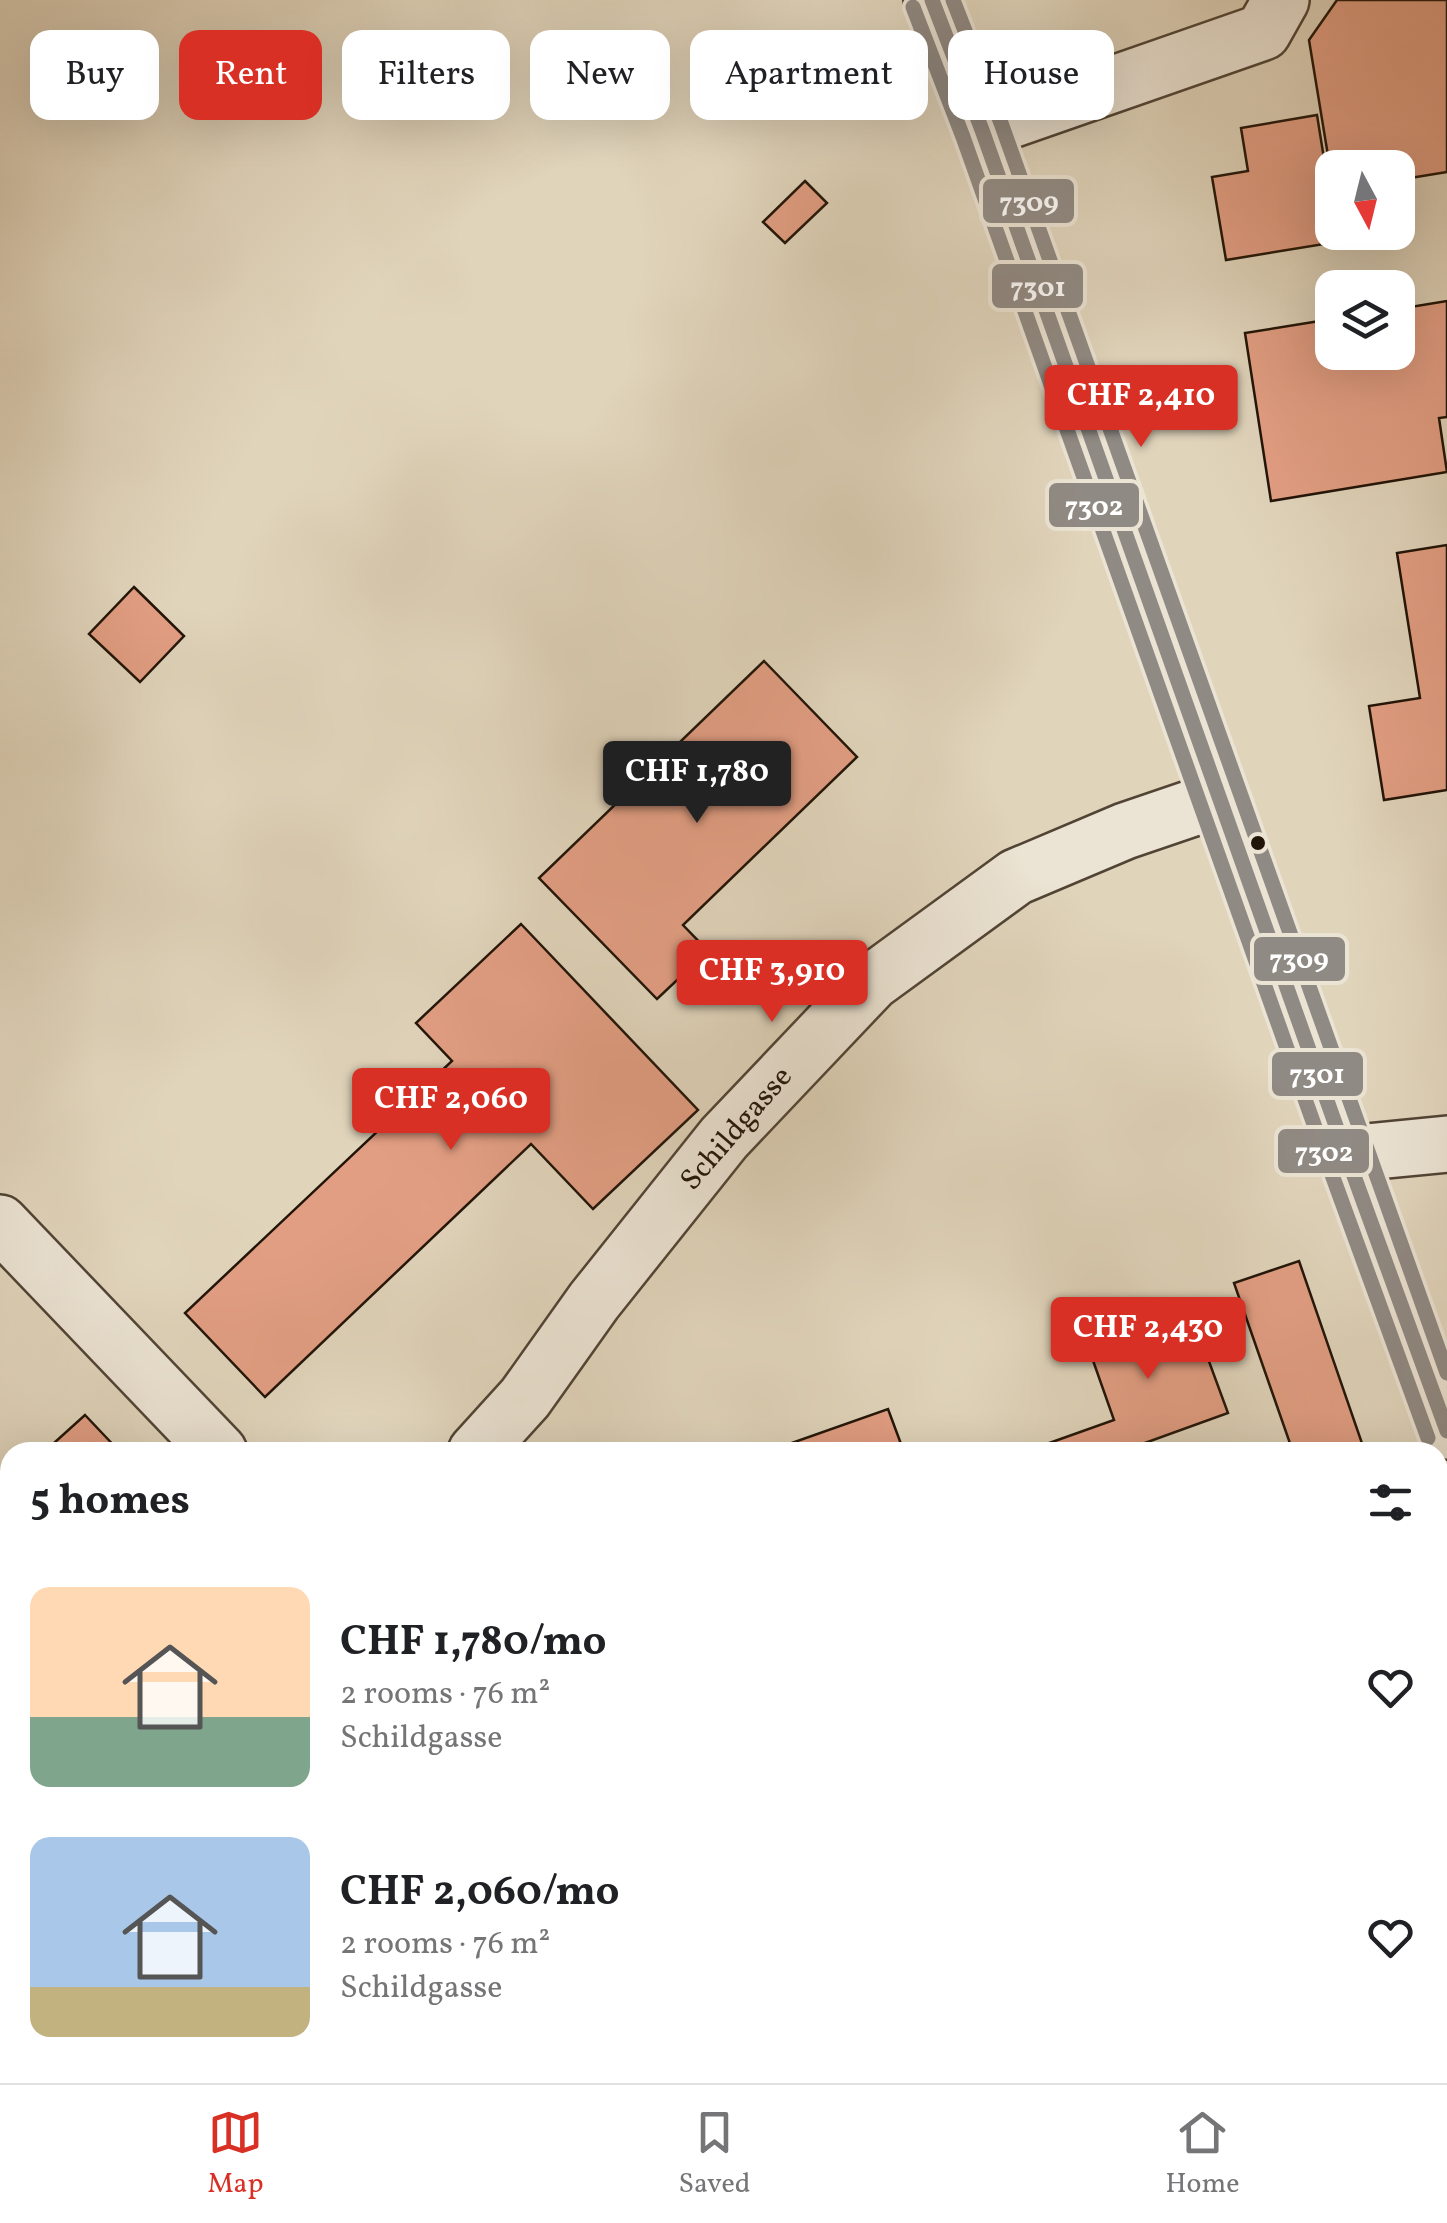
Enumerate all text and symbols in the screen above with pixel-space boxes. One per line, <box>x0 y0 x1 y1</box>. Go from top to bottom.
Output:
chip: Buy <box>30 30 159 120</box>
chip: Rent <box>179 30 322 120</box>
chip: Filters <box>342 30 510 120</box>
chip: New <box>530 30 670 120</box>
chip: Apartment <box>690 30 928 120</box>
chip: House <box>948 30 1114 120</box>
north arrow <box>1315 150 1415 250</box>
map controls <box>1315 150 1415 370</box>
line badge: 7309 <box>981 177 1076 225</box>
text: 7309 <box>999 184 1059 223</box>
line badge: 7301 <box>990 262 1085 310</box>
text: 7301 <box>1010 269 1066 308</box>
button: layers <box>1315 270 1415 370</box>
pin: CHF 2,410 <box>1027 365 1255 450</box>
text: CHF 2,410 <box>1067 375 1215 419</box>
line badge: 7302 <box>1047 481 1141 529</box>
text: 7302 <box>1065 488 1123 527</box>
pin: CHF 1,780 <box>583 741 811 826</box>
text: CHF 1,780 <box>625 751 769 795</box>
unlabelled marker <box>1248 833 1268 853</box>
line badge: 7309 <box>1252 935 1347 983</box>
pin: CHF 3,910 <box>658 940 886 1025</box>
text: 7309 <box>1269 941 1329 980</box>
text: CHF 3,910 <box>699 950 845 994</box>
line badge: 7301 <box>1270 1050 1365 1098</box>
text: 7301 <box>1289 1056 1345 1095</box>
street label: Schildgasse <box>671 1058 803 1200</box>
pin: CHF 2,060 <box>337 1068 565 1153</box>
text: CHF 2,060 <box>374 1078 528 1122</box>
line badge: 7302 <box>1276 1127 1371 1175</box>
text: 7302 <box>1295 1134 1353 1173</box>
pin: CHF 2,430 <box>1034 1297 1262 1382</box>
text: CHF 2,430 <box>1073 1307 1223 1351</box>
text: 5 homes <box>30 1473 190 1532</box>
icon: filters <box>1363 1475 1418 1530</box>
text: CHF 1,780/mo <box>340 1614 606 1673</box>
icon: home <box>110 1627 230 1747</box>
icon: heart <box>1363 1660 1418 1715</box>
text: 2 rooms · 76 m² <box>340 1673 550 1717</box>
text: Schildgasse <box>340 1717 502 1761</box>
text: CHF 2,060/mo <box>340 1864 620 1923</box>
icon: home <box>110 1877 230 1997</box>
icon: heart <box>1363 1910 1418 1965</box>
text: 2 rooms · 76 m² <box>340 1923 550 1967</box>
text: Schildgasse <box>340 1967 502 2011</box>
tab: Map <box>207 2105 264 2204</box>
tab: Saved <box>678 2105 751 2204</box>
tab: Home <box>1165 2105 1240 2204</box>

